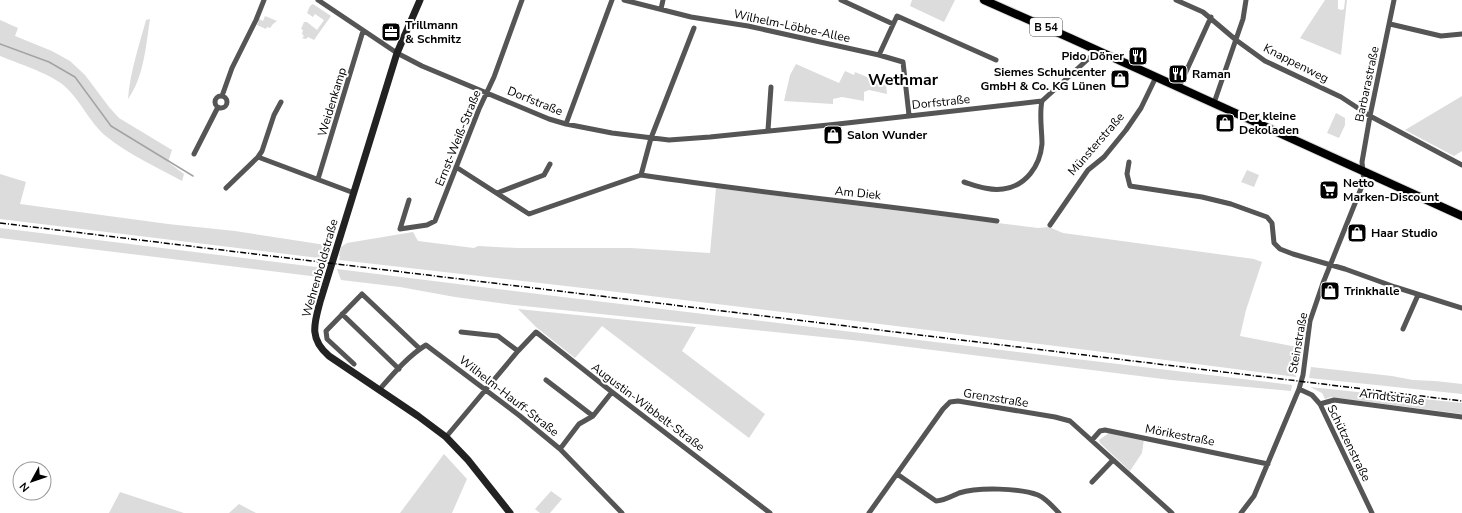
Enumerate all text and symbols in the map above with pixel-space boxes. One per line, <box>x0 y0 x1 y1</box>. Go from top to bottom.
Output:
street label: Wilhelm-Löbbe-Allee <box>732 6 852 46</box>
place label: Trillmann & Schmitz <box>405 17 461 47</box>
road number: B 54 <box>1030 18 1062 36</box>
office icon: Trillmann & Schmitz <box>380 21 402 43</box>
street label: Knappenweg <box>1261 40 1331 86</box>
restaurant icon: Pido Döner <box>1127 45 1149 67</box>
street label: Barbarastraße <box>1351 45 1383 123</box>
place label: Pido Döner <box>1061 48 1124 64</box>
restaurant icon: Raman <box>1167 63 1189 85</box>
place label: Siemes Schuhcenter GmbH & Co. KG Lünen <box>981 64 1106 94</box>
street label: Weidenkamp <box>314 65 350 139</box>
place label: Raman <box>1192 66 1231 82</box>
shop icon: Siemes Schuhcenter GmbH & Co. KG Lünen <box>1109 68 1131 90</box>
district label: Wethmar <box>868 69 939 91</box>
street label: Dorfstraße <box>505 83 565 119</box>
street label: Ernst-Weiß-Straße <box>431 88 485 188</box>
street label: Dorfstraße <box>911 91 971 113</box>
place label: Der kleine Dekoladen <box>1239 108 1299 138</box>
street label: Münsterstraße <box>1064 109 1128 179</box>
shop icon: Der kleine Dekoladen <box>1214 112 1236 134</box>
shop icon: Salon Wunder <box>822 124 844 146</box>
place label: Salon Wunder <box>847 127 928 143</box>
place label: Netto Marken-Discount <box>1343 175 1439 205</box>
supermarket icon: Netto Marken-Discount <box>1318 179 1340 201</box>
street label: Am Diek <box>834 183 883 203</box>
street label: Wehrenboldstraße <box>298 217 342 319</box>
shop icon: Haar Studio <box>1346 222 1368 244</box>
place label: Haar Studio <box>1371 225 1438 241</box>
shop icon: Trinkhalle <box>1319 280 1341 302</box>
place label: Trinkhalle <box>1344 283 1400 299</box>
street label: Steinstraße <box>1285 311 1311 375</box>
street label: Wilhelm-Hauff-Straße <box>456 352 562 440</box>
street label: Augustin-Wibbelt-Straße <box>588 359 708 455</box>
street label: Grenzstraße <box>962 385 1030 411</box>
street label: Arndtstraße <box>1359 385 1425 409</box>
street label: Schützenstraße <box>1323 402 1375 484</box>
street label: Mörikestraße <box>1144 420 1216 450</box>
north arrow <box>12 461 52 501</box>
text: N <box>16 479 33 495</box>

